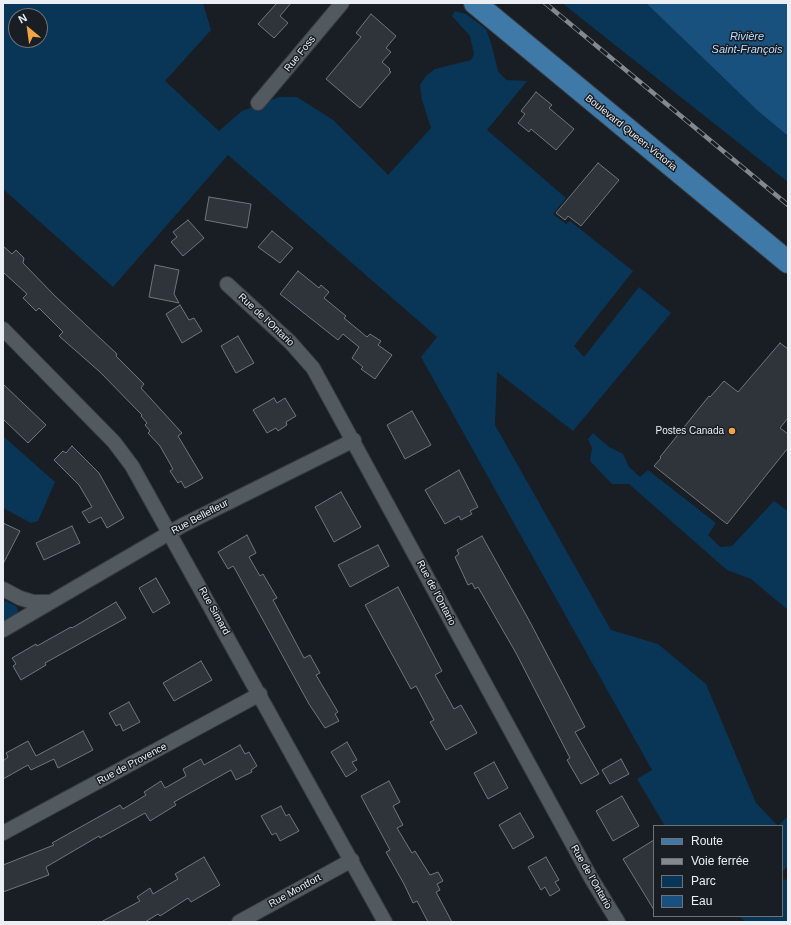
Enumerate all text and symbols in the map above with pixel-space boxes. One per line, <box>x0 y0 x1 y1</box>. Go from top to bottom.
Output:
north arrow <box>8 8 48 48</box>
text: N <box>16 11 29 26</box>
water label: Rivière Saint-François <box>712 30 782 56</box>
street label: Rue Foss <box>282 34 318 74</box>
street label: Boulevard Queen-Victoria <box>583 92 679 174</box>
street label: Rue de l'Ontario <box>236 291 296 349</box>
place label: Postes Canada <box>656 425 724 437</box>
marker: Postes Canada <box>727 426 737 436</box>
street label: Rue Bellefleur <box>169 497 231 537</box>
street label: Rue de l'Ontario <box>414 558 458 628</box>
street label: Rue Simard <box>196 585 232 637</box>
street label: Rue de Provence <box>95 741 169 787</box>
legend <box>653 825 783 917</box>
text: Route <box>691 834 723 848</box>
street label: Rue de l'Ontario <box>568 843 614 911</box>
text: Voie ferrée <box>691 854 749 868</box>
street label: Rue Montfort <box>267 872 323 910</box>
text: Parc <box>691 874 716 888</box>
text: Eau <box>691 894 712 908</box>

